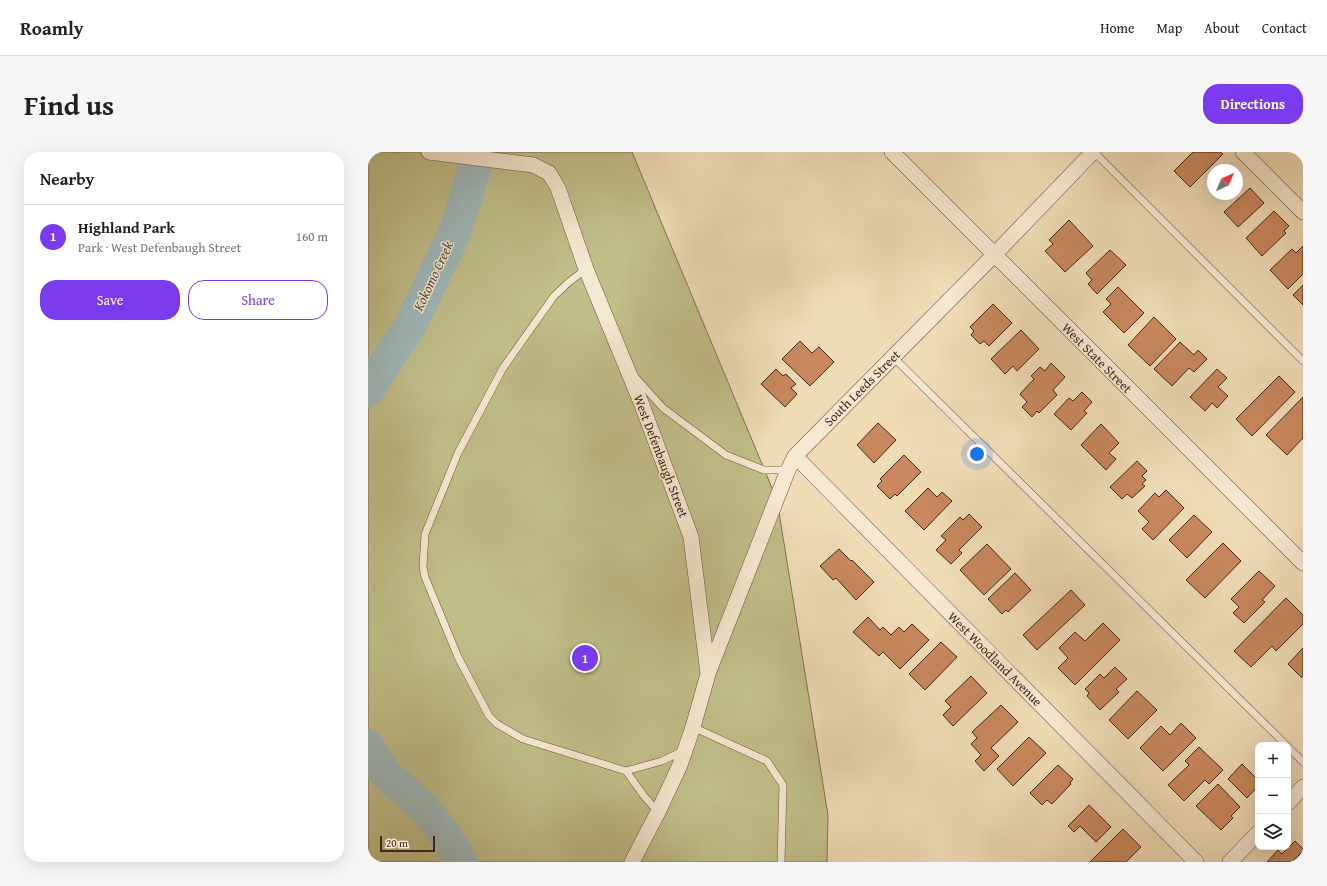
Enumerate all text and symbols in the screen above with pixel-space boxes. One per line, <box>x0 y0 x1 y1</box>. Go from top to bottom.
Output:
text: Roamly <box>20 14 84 42</box>
text: Home <box>1100 18 1135 38</box>
text: Map <box>1157 18 1182 38</box>
text: About <box>1204 18 1240 38</box>
text: Contact <box>1262 18 1307 38</box>
text: Find us <box>24 84 114 125</box>
button: Directions <box>1203 84 1303 124</box>
north arrow <box>1207 164 1243 200</box>
text: Nearby <box>40 166 94 191</box>
text: Highland Park <box>78 217 175 238</box>
text: 1 <box>50 227 56 246</box>
text: 160 m <box>296 227 328 246</box>
water label: Kokomo Creek <box>408 237 458 315</box>
text: Park · West Defenbaugh Street <box>78 238 241 257</box>
button: Save <box>40 280 180 320</box>
button: Share <box>188 280 328 320</box>
street label: West State Street <box>1057 318 1137 398</box>
street label: South Leeds Street <box>820 345 905 430</box>
street label: West Defenbaugh Street <box>629 392 693 521</box>
your location <box>967 444 987 464</box>
street label: West Woodland Avenue <box>943 607 1047 711</box>
pin: 1 <box>572 643 598 673</box>
map controls <box>1255 742 1291 850</box>
button: + <box>1255 742 1291 778</box>
button: − <box>1255 778 1291 814</box>
button: layers <box>1255 814 1291 850</box>
scale bar <box>380 834 435 853</box>
text: 20 m <box>386 835 408 851</box>

